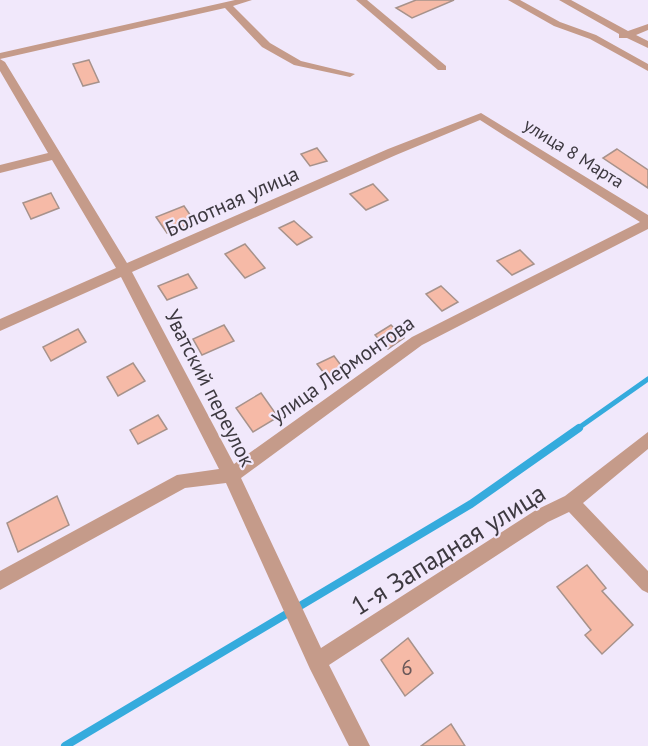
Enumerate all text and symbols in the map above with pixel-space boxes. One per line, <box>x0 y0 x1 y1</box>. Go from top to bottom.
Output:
street label: улица 8 Марта <box>520 113 628 193</box>
street label: Болотная улица <box>161 160 303 242</box>
street label: Уватский переулок <box>159 305 261 471</box>
street label: улица Лермонтова <box>265 309 419 429</box>
street label: 1-я Западная улица <box>345 476 551 622</box>
house number: 6 <box>401 654 413 681</box>

